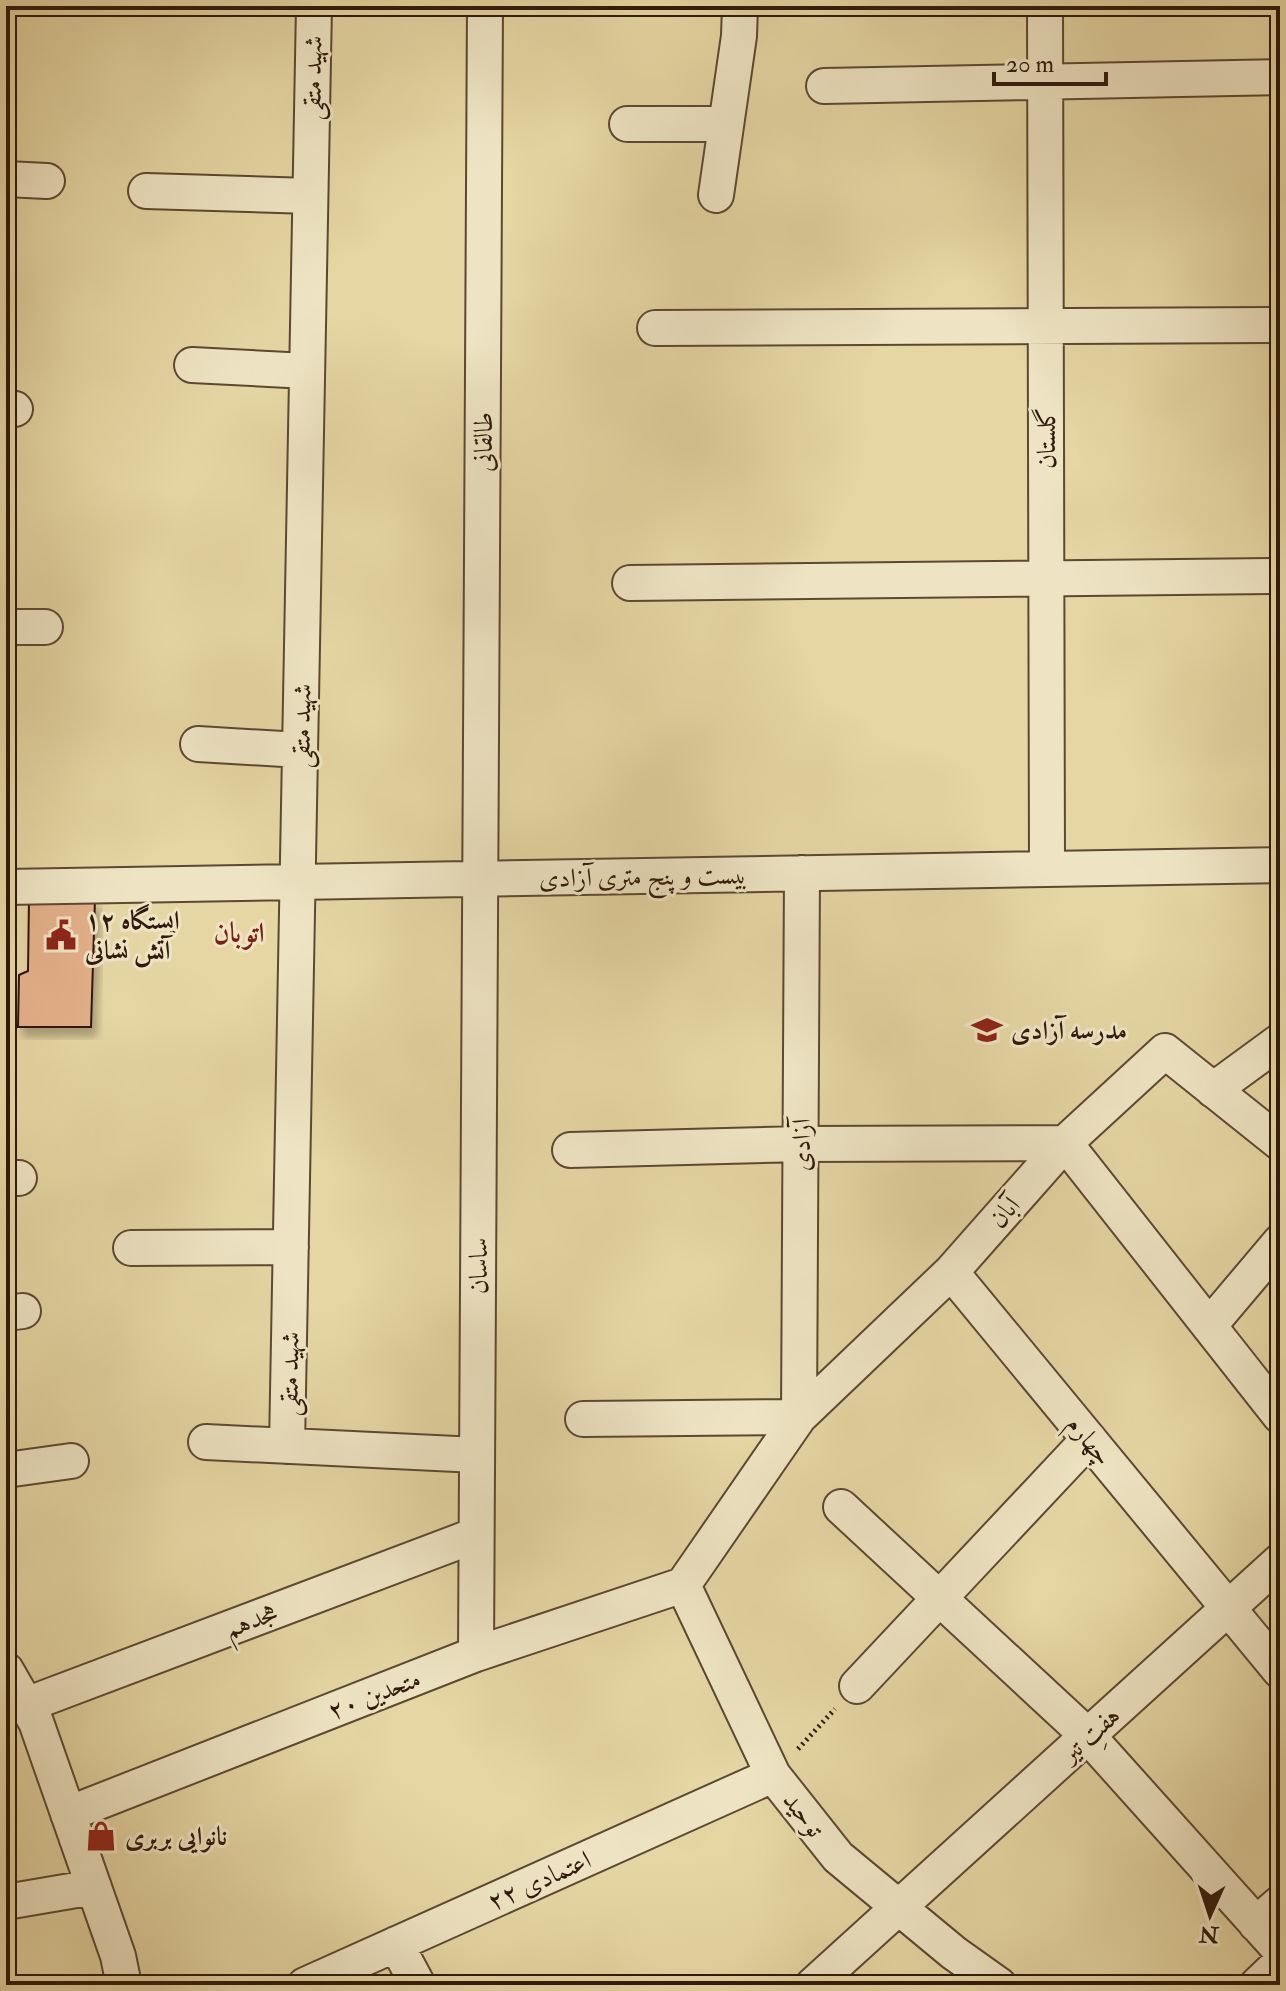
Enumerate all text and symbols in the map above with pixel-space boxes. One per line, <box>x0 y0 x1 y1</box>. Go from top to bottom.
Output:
street label: شهید متقی <box>296 35 332 121</box>
scale bar <box>994 36 1106 86</box>
text: 20 m <box>1006 49 1055 80</box>
street label: گلستان <box>1031 407 1063 469</box>
street label: طالقانی <box>468 412 500 472</box>
street label: شهید متقی <box>285 683 321 769</box>
street label: بیست و پنج متری آزادی <box>539 859 748 902</box>
place label: ایستگاه ۱۲ آتش نشانی <box>84 903 180 968</box>
district label: اتوبان <box>213 916 265 951</box>
public building icon: ایستگاه ۱۲ آتش نشانی <box>44 918 78 952</box>
school or university icon: مدرسه آزادی <box>970 1013 1004 1047</box>
place label: مدرسه آزادی <box>1011 1014 1127 1047</box>
street label: آزادی <box>786 1116 818 1172</box>
street label: آبان <box>982 1189 1029 1235</box>
street label: ساسان <box>463 1238 495 1294</box>
street label: شهید متقی <box>273 1331 309 1417</box>
street label: چهارم <box>1055 1409 1119 1476</box>
street label: هجدهم <box>220 1596 285 1653</box>
street label: متحدین ۲۰ <box>323 1663 425 1727</box>
street label: هفتِ تیر <box>1052 1700 1130 1776</box>
street label: توحید <box>775 1785 832 1845</box>
shop icon: نانوایی بربری <box>84 1819 118 1853</box>
place label: نانوایی بربری <box>125 1821 227 1854</box>
street label: اعتمادی ۲۲ <box>483 1844 596 1918</box>
north arrow <box>1170 1875 1250 1955</box>
text: N <box>1198 1919 1221 1949</box>

